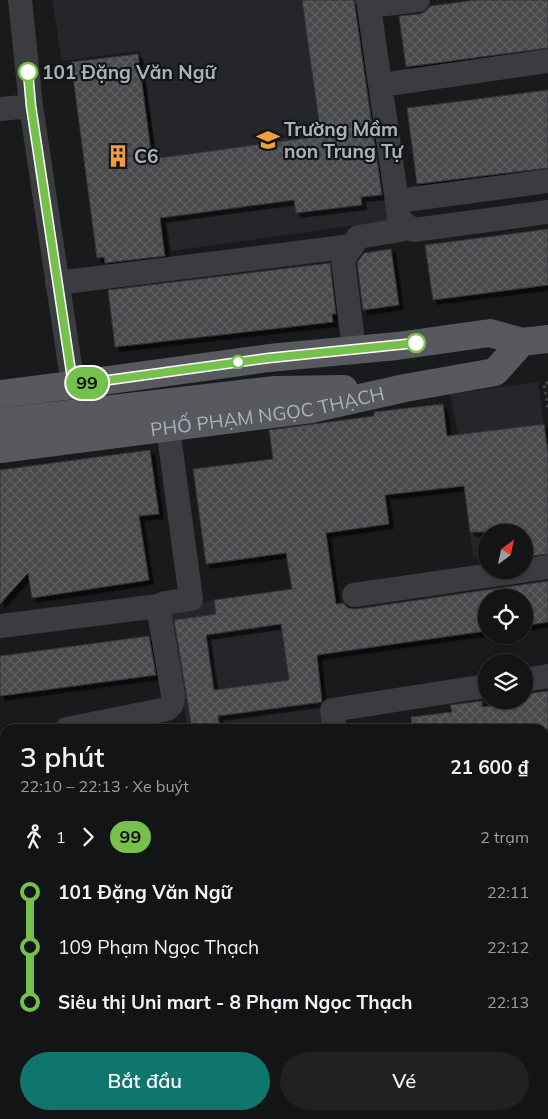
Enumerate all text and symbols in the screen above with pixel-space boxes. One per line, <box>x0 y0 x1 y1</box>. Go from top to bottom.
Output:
place label: 101 Đặng Văn Ngữ <box>42 60 217 84</box>
marker: 101 Đặng Văn Ngữ <box>18 62 38 82</box>
place label: Trường Mầm non Trung Tự <box>284 117 404 163</box>
school or university icon: Trường Mầm non Trung Tự <box>255 127 281 153</box>
building icon: C6 <box>105 143 131 169</box>
place label: C6 <box>134 144 158 168</box>
unlabelled marker <box>406 333 426 353</box>
unlabelled marker <box>231 355 245 369</box>
line badge: 99 <box>64 367 110 399</box>
text: 99 <box>76 371 98 394</box>
street label: PHỐ PHẠM NGỌC THẠCH <box>149 381 387 442</box>
north arrow <box>478 524 532 579</box>
map controls <box>478 524 533 709</box>
button: locate <box>478 589 533 644</box>
button: layers <box>478 654 533 709</box>
text: 3 phút <box>20 739 105 774</box>
text: 21 600 ₫ <box>450 755 529 779</box>
text: 22:10 – 22:13 · Xe buýt <box>20 776 189 796</box>
icon: walk <box>20 823 48 851</box>
icon: forward <box>74 823 102 851</box>
text: 99 <box>120 825 141 848</box>
text: 1 <box>56 827 66 847</box>
text: 2 trạm <box>480 827 529 847</box>
text: 101 Đặng Văn Ngữ <box>58 880 232 904</box>
text: 22:11 <box>487 882 529 902</box>
text: 109 Phạm Ngọc Thạch <box>58 935 259 959</box>
text: 22:12 <box>487 937 529 957</box>
text: Siêu thị Uni mart - 8 Phạm Ngọc Thạch <box>58 990 412 1014</box>
text: 22:13 <box>487 992 529 1012</box>
button: Bắt đầu <box>20 1052 270 1110</box>
button: Vé <box>280 1052 529 1110</box>

